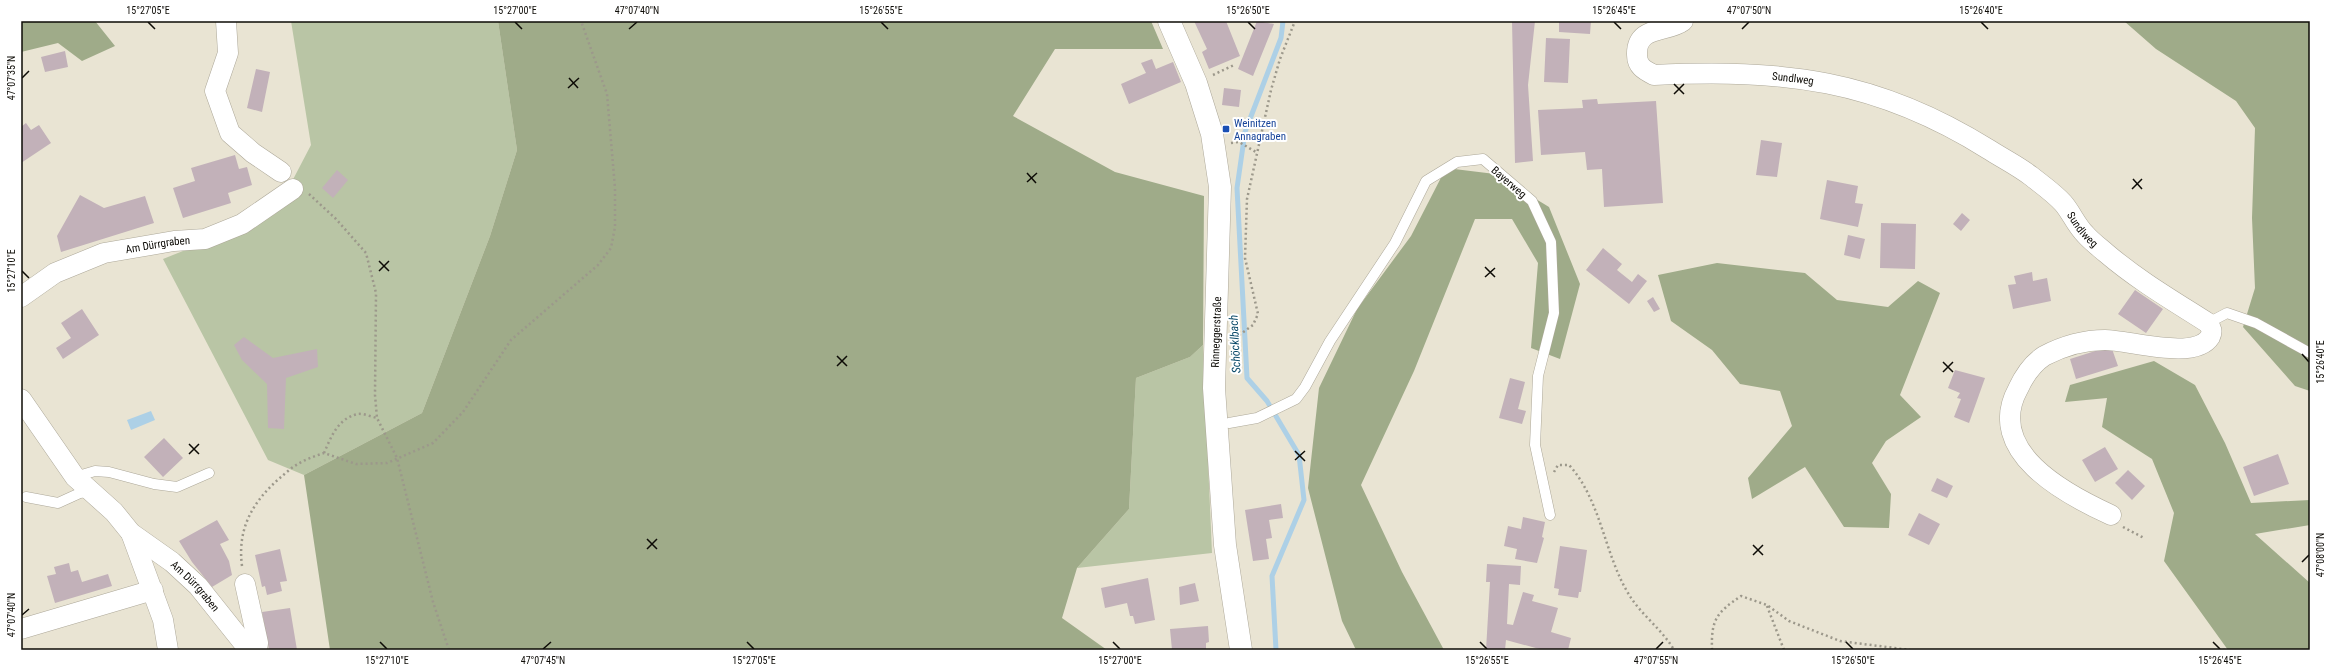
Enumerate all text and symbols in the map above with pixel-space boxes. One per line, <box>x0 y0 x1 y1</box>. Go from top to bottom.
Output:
text: 15°27'05"E <box>126 5 170 16</box>
text: 15°27'00"E <box>493 5 537 16</box>
text: 47°07'40"N <box>615 5 659 16</box>
text: 15°26'55"E <box>859 5 903 16</box>
text: 15°26'50"E <box>1226 5 1270 16</box>
text: 15°26'45"E <box>1592 5 1636 16</box>
text: 47°07'50"N <box>1727 5 1771 16</box>
text: 15°26'40"E <box>1959 5 2003 16</box>
text: 47°07'35"N <box>6 56 17 100</box>
street label: Sundlweg <box>1772 70 1815 88</box>
place label: Weinitzen Annagraben <box>1234 117 1286 143</box>
marker: Weinitzen Annagraben <box>1221 124 1231 134</box>
street label: Bayerweg <box>1489 164 1529 201</box>
street label: Sundlweg <box>2064 209 2100 250</box>
street label: Am Dürrgraben <box>125 234 190 256</box>
text: 15°27'10"E <box>6 249 17 293</box>
street label: Rinneggerstraße <box>1209 296 1224 368</box>
water label: Schöcklbach <box>1226 314 1244 374</box>
text: 15°26'40"E <box>2315 340 2326 384</box>
text: 47°08'00"N <box>2315 533 2326 577</box>
street label: Am Dürrgraben <box>168 558 222 614</box>
text: 47°07'40"N <box>6 593 17 637</box>
text: 15°27'10"E <box>365 655 409 666</box>
text: 47°07'45"N <box>521 655 565 666</box>
text: 15°27'05"E <box>732 655 776 666</box>
text: 15°27'00"E <box>1098 655 1142 666</box>
text: 15°26'55"E <box>1465 655 1509 666</box>
text: 47°07'55"N <box>1634 655 1678 666</box>
text: 15°26'50"E <box>1831 655 1875 666</box>
text: 15°26'45"E <box>2198 655 2242 666</box>

